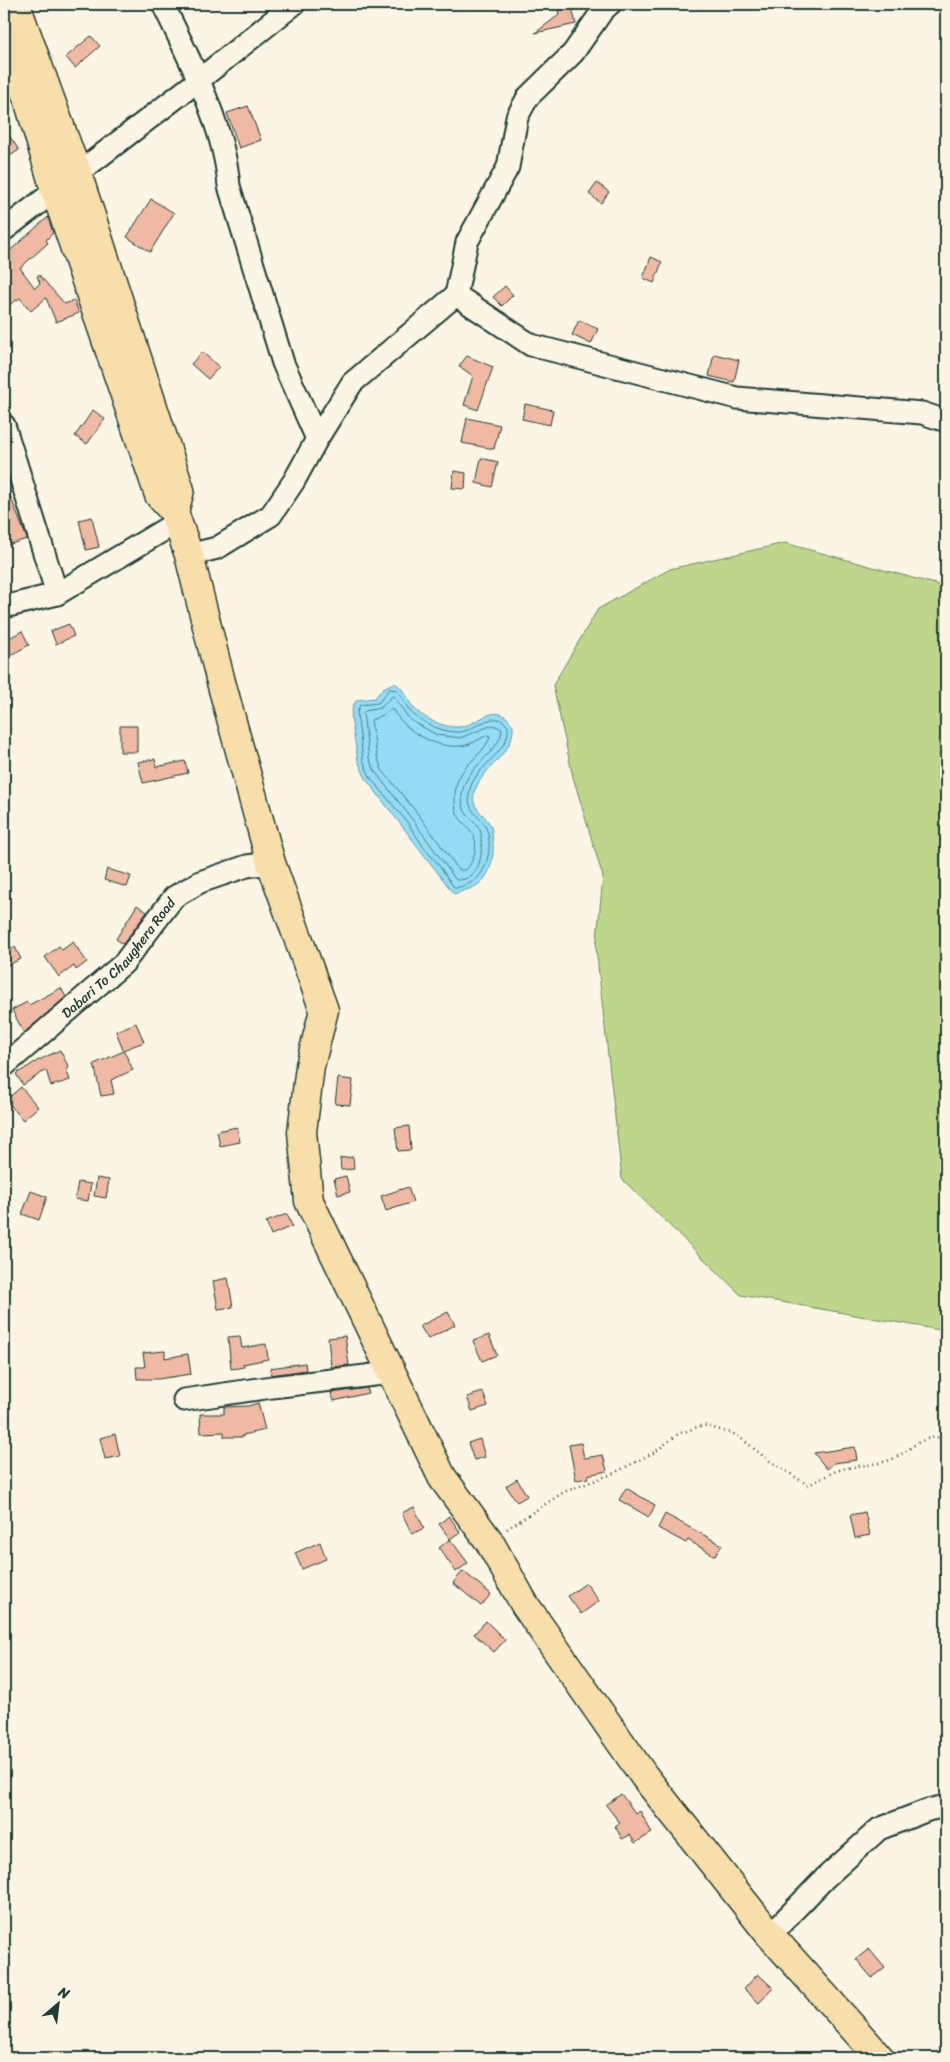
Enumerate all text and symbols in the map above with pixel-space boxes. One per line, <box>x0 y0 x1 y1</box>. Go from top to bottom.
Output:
street label: Dabari To Chaughera Road <box>56 891 183 1025</box>
text: N <box>53 1979 74 2006</box>
north arrow <box>32 1980 82 2030</box>

